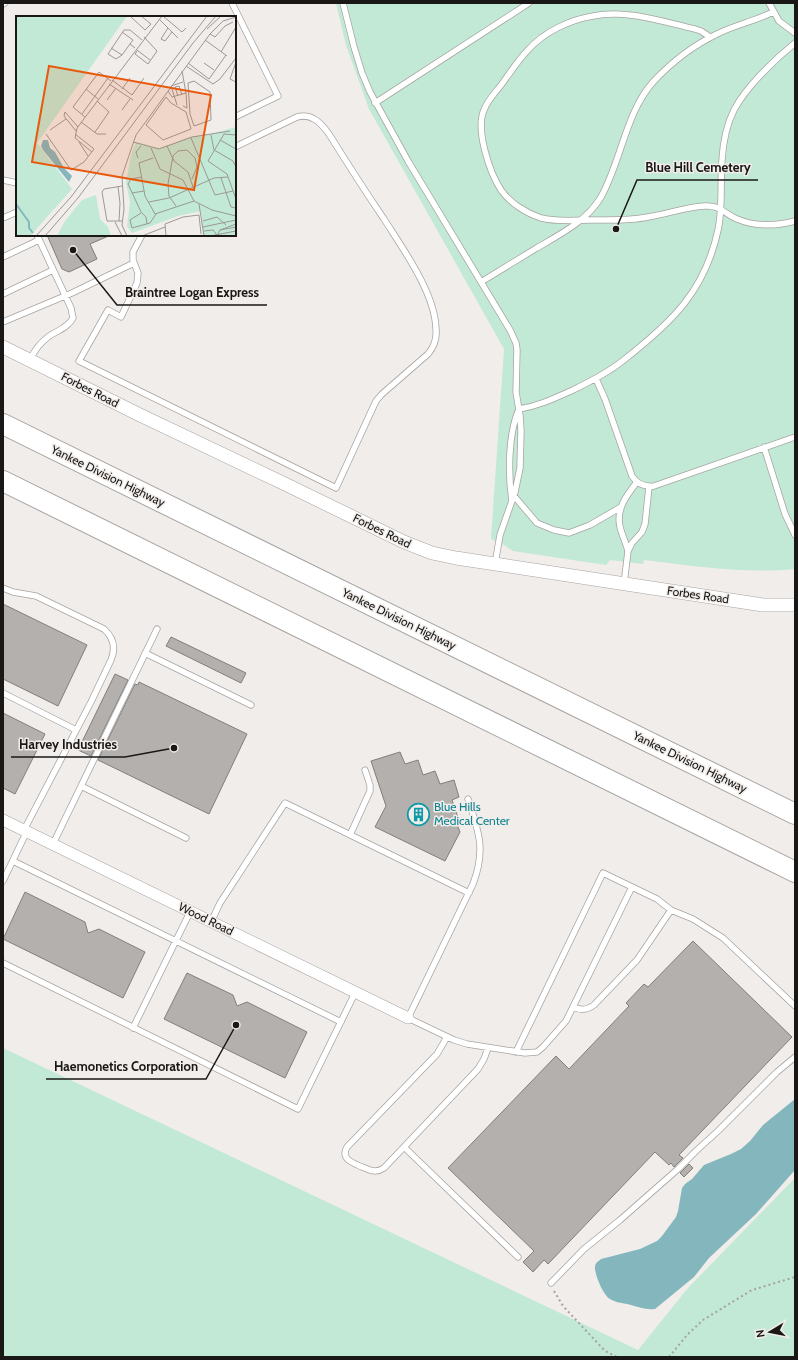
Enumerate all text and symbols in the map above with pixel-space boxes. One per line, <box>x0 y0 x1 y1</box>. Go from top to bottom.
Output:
inset map <box>16 16 236 236</box>
callout: Blue Hill Cemetery <box>637 155 758 180</box>
text: Blue Hill Cemetery <box>645 159 751 175</box>
callout: Braintree Logan Express <box>117 280 267 305</box>
text: Braintree Logan Express <box>125 284 259 300</box>
street label: Forbes Road <box>59 369 122 410</box>
street label: Yankee Division Highway <box>48 441 168 510</box>
street label: Forbes Road <box>351 510 414 551</box>
street label: Forbes Road <box>666 583 730 606</box>
street label: Yankee Division Highway <box>339 584 459 653</box>
street label: Yankee Division Highway <box>630 727 750 796</box>
callout: Harvey Industries <box>11 732 125 757</box>
text: Harvey Industries <box>19 736 117 752</box>
place label: Blue Hills Medical Center <box>434 799 510 828</box>
building icon: Blue Hills Medical Center <box>406 801 432 827</box>
street label: Wood Road <box>176 899 236 938</box>
callout: Haemonetics Corporation <box>46 1054 206 1079</box>
text: Haemonetics Corporation <box>54 1058 198 1074</box>
north arrow <box>750 1312 790 1352</box>
text: N <box>753 1329 768 1339</box>

